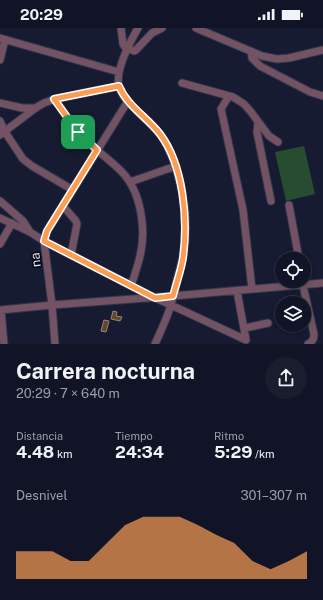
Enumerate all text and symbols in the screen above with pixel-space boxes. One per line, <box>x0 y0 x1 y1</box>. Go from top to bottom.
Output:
text: 20:29 <box>20 6 63 23</box>
pin <box>61 115 95 149</box>
icon: arrive <box>67 121 89 143</box>
street label: na <box>27 252 44 268</box>
map controls <box>275 252 311 332</box>
button: locate <box>275 252 311 288</box>
button: layers <box>275 296 311 332</box>
button: share <box>265 357 307 399</box>
text: Carrera nocturna <box>16 358 195 384</box>
text: 20:29 · 7 × 640 m <box>16 386 120 401</box>
text: Distancia <box>16 430 63 442</box>
text: Tiempo <box>115 430 153 442</box>
text: Ritmo <box>214 430 244 442</box>
text: 4.48 <box>16 442 54 462</box>
text: 24:34 <box>115 442 164 462</box>
text: 5:29 <box>214 442 252 462</box>
text: km <box>54 448 73 460</box>
text: /km <box>252 448 275 460</box>
text: Desnivel <box>16 488 67 503</box>
text: 301–307 m <box>240 488 307 503</box>

